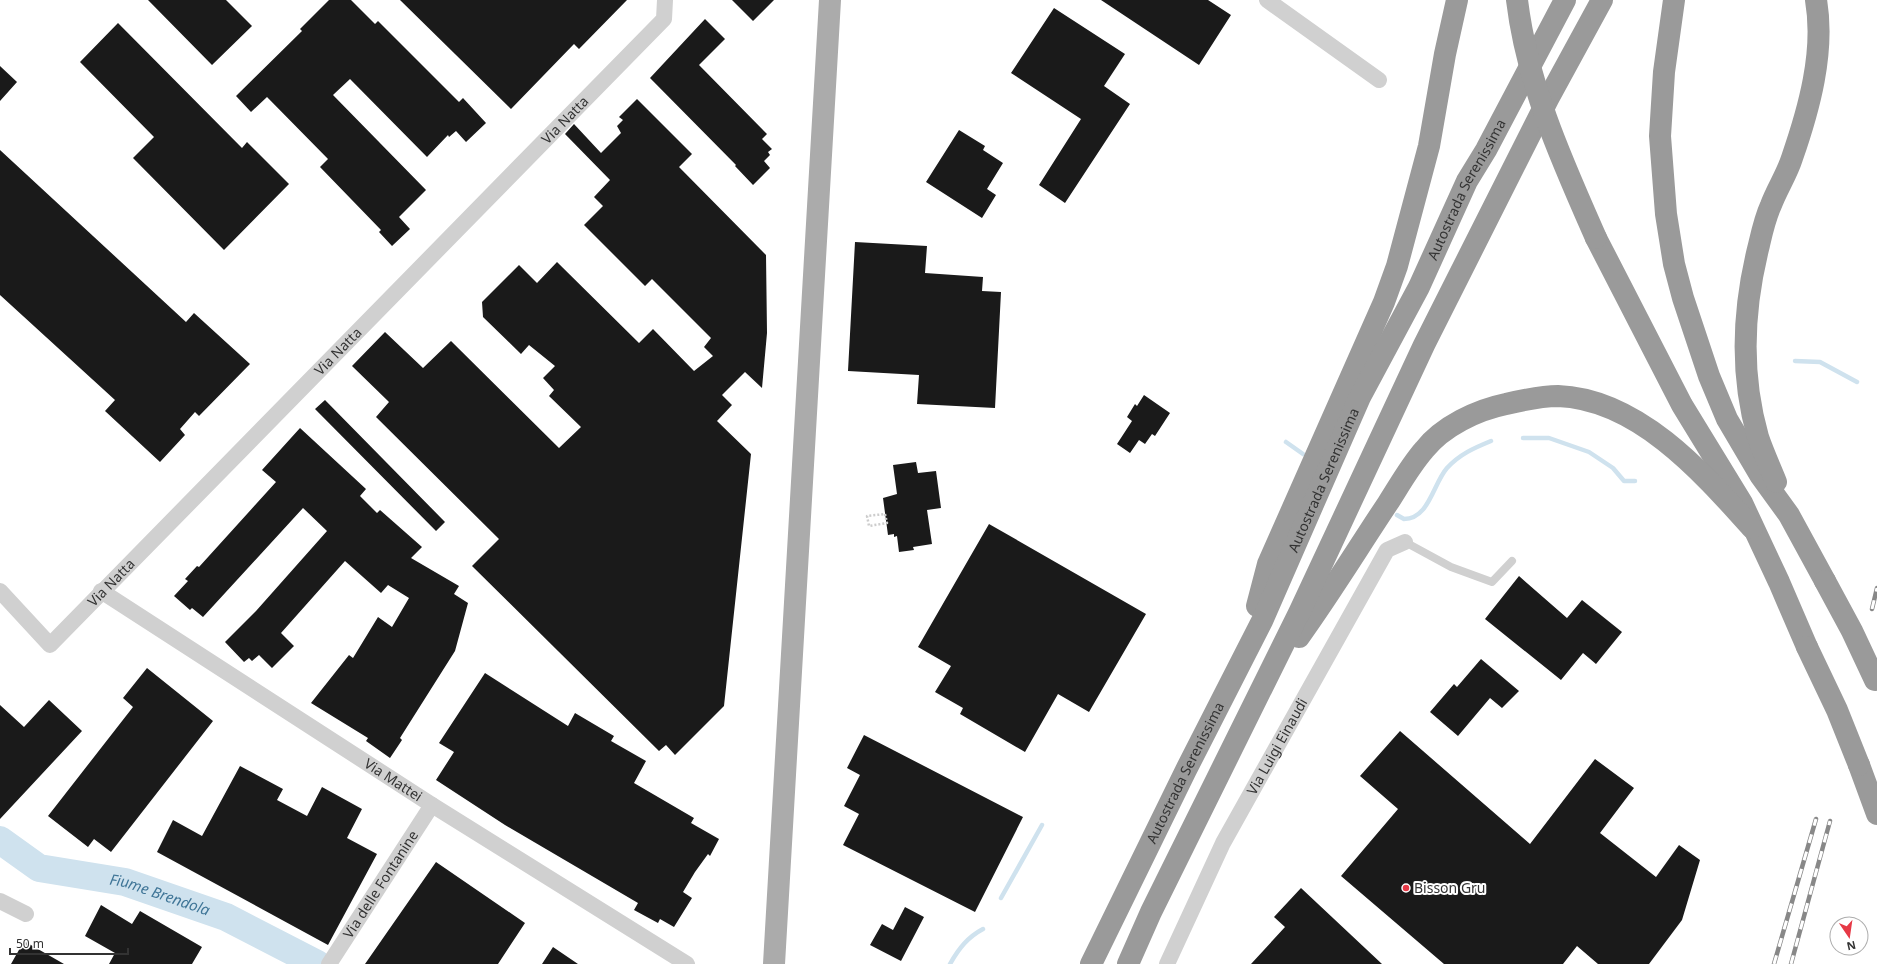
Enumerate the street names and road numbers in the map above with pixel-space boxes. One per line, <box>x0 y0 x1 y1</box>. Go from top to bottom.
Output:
street label: Via Natta <box>537 92 592 148</box>
street label: Autostrada Serenissima <box>1422 116 1510 263</box>
street label: Via Natta <box>310 323 366 379</box>
street label: Autostrada Serenissima <box>1283 405 1363 555</box>
street label: Via Natta <box>83 554 139 610</box>
street label: Via Luigi Einaudi <box>1242 694 1311 798</box>
street label: Autostrada Serenissima <box>1141 699 1228 847</box>
street label: Via Mattei <box>361 754 426 805</box>
street label: Via delle Fontanine <box>338 826 422 942</box>

